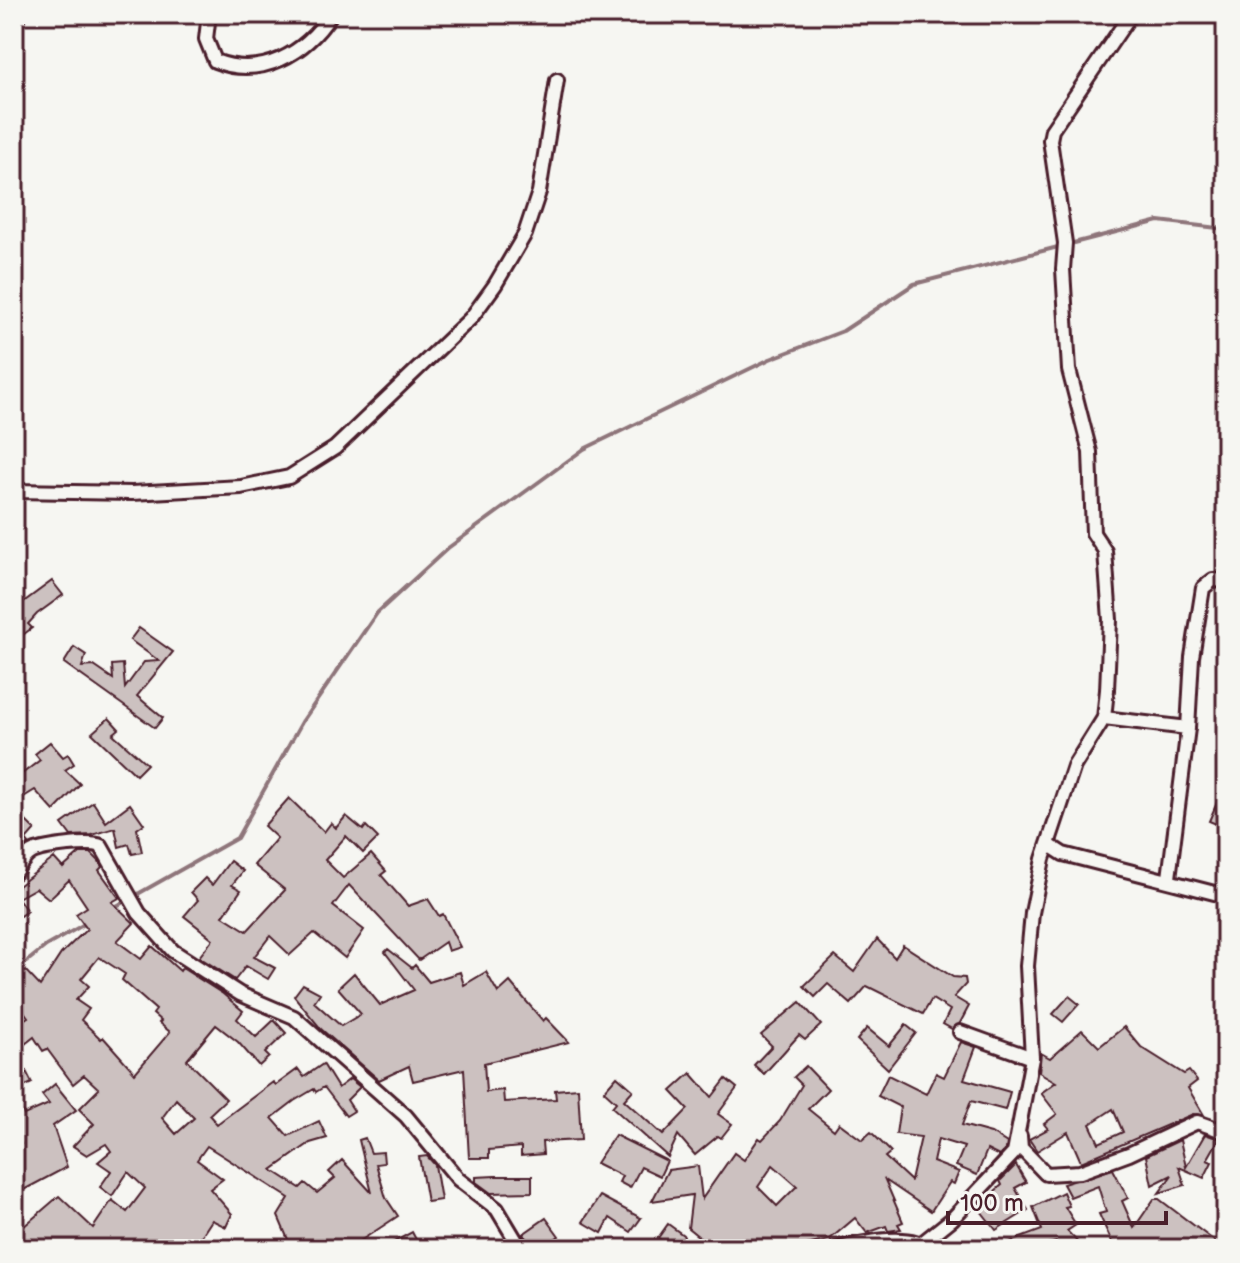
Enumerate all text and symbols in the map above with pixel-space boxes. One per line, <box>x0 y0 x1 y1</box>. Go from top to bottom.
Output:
scale bar <box>948 1175 1166 1225</box>
text: 100 m <box>960 1189 1024 1218</box>

